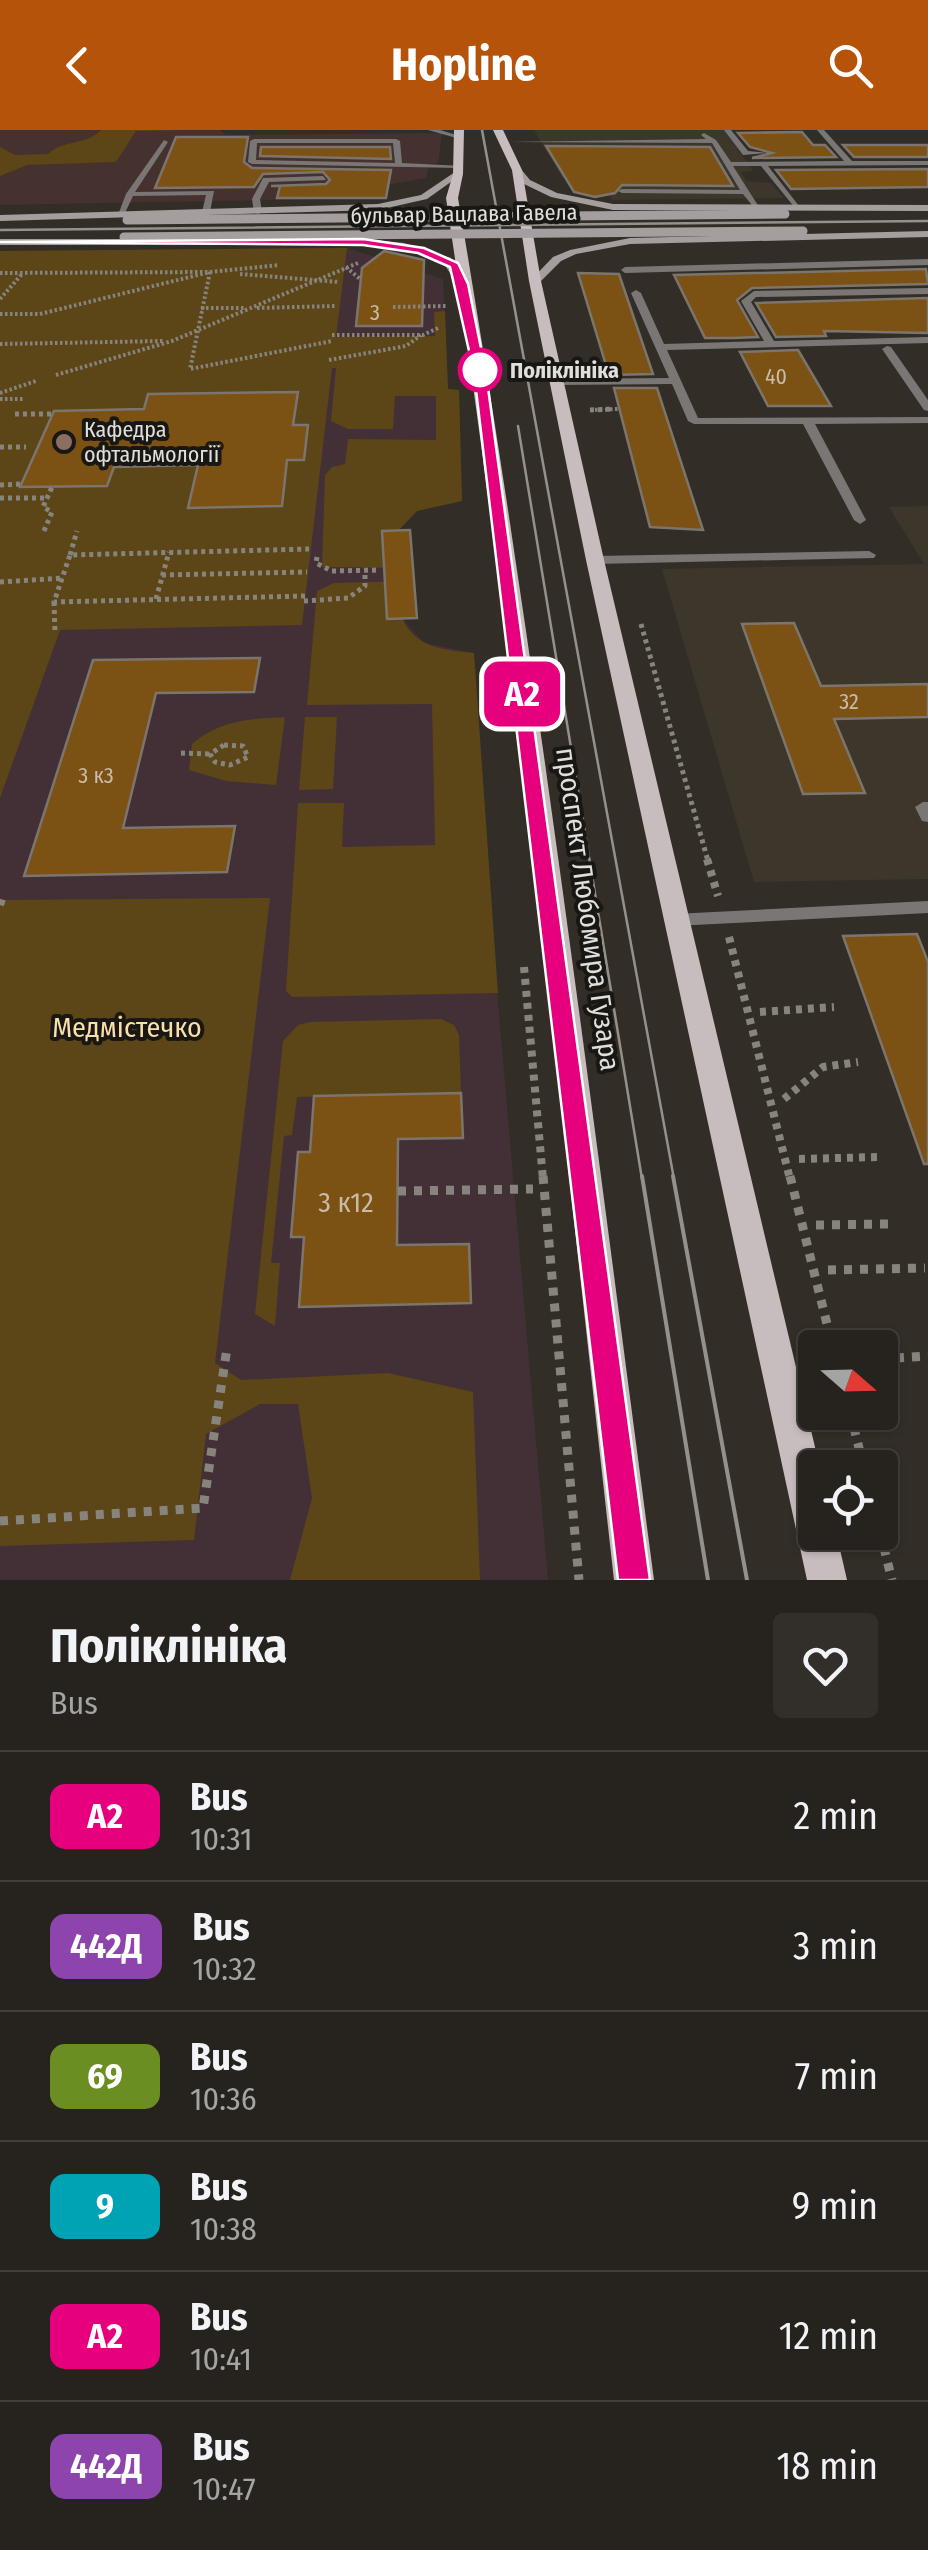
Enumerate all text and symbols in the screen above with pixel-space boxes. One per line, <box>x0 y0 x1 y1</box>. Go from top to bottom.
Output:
icon: back <box>50 38 105 93</box>
text: Hopline <box>391 38 537 92</box>
icon: search <box>823 38 878 93</box>
street label: бульвар Вацлава Гавела <box>350 199 578 229</box>
house number: 3 <box>370 299 380 326</box>
marker: Поліклініка <box>459 349 501 391</box>
place label: Поліклініка <box>510 357 619 384</box>
house number: 40 <box>765 363 787 390</box>
place label: Кафедра офтальмології <box>84 416 220 468</box>
marker: Кафедра офтальмології <box>53 431 75 453</box>
line badge: А2 <box>477 662 567 726</box>
text: А2 <box>504 673 540 715</box>
house number: 32 <box>839 688 859 715</box>
street label: проспект Любомира Гузара <box>549 745 627 1073</box>
house number: 3 к3 <box>78 762 114 789</box>
park label: Медмістечко <box>52 1011 202 1044</box>
house number: 3 к12 <box>318 1186 374 1219</box>
north arrow <box>798 1330 898 1430</box>
map controls <box>798 1330 898 1550</box>
button: locate <box>798 1450 898 1550</box>
button: heart <box>773 1613 878 1718</box>
text: Поліклініка <box>50 1617 287 1675</box>
text: Bus <box>50 1684 98 1722</box>
text: Bus <box>190 1774 248 1820</box>
text: 2 min <box>793 1793 878 1839</box>
text: А2 <box>87 1795 123 1837</box>
text: 10:31 <box>190 1820 252 1858</box>
text: Bus <box>192 1904 250 1950</box>
text: 3 min <box>793 1923 878 1969</box>
text: 442Д <box>70 1925 142 1967</box>
text: 10:32 <box>192 1950 257 1988</box>
text: Bus <box>190 2034 248 2080</box>
text: 7 min <box>795 2053 878 2099</box>
text: 69 <box>87 2055 123 2097</box>
text: 10:36 <box>190 2080 257 2118</box>
text: Bus <box>190 2164 248 2210</box>
text: 9 min <box>792 2183 878 2229</box>
text: 9 <box>96 2185 114 2227</box>
text: 10:38 <box>190 2210 257 2248</box>
text: Bus <box>190 2294 248 2340</box>
text: 12 min <box>779 2313 878 2359</box>
text: А2 <box>87 2315 123 2357</box>
text: 10:41 <box>190 2340 252 2378</box>
text: Bus <box>192 2424 250 2470</box>
text: 18 min <box>776 2443 878 2489</box>
text: 442Д <box>70 2445 142 2487</box>
text: 10:47 <box>192 2470 256 2508</box>

